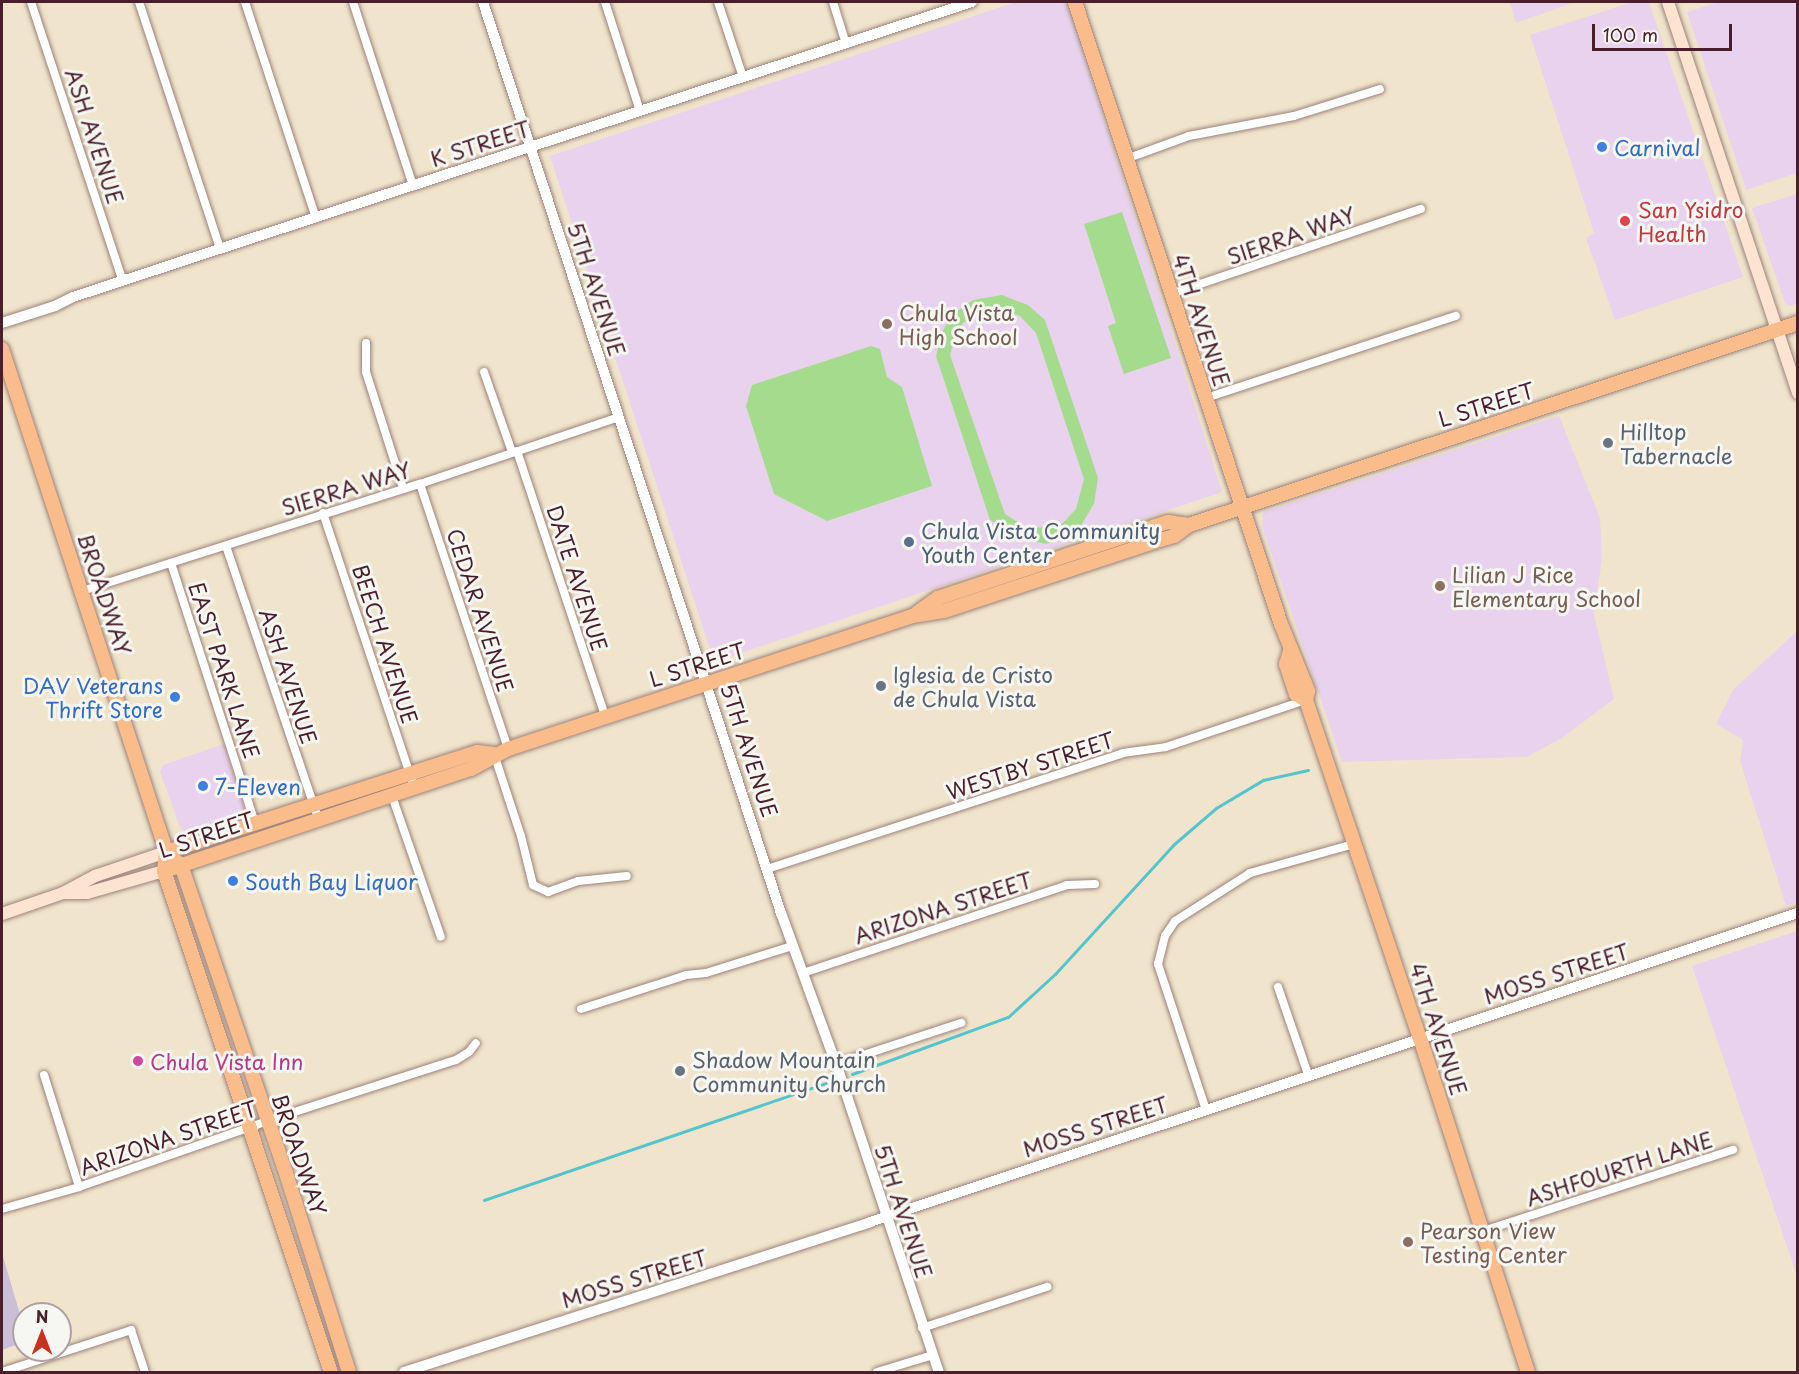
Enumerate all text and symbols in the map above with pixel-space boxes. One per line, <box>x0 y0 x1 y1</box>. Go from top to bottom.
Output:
scale bar <box>1595 12 1734 50</box>
text: 100 m <box>1603 21 1658 48</box>
street label: ASH AVENUE <box>61 66 129 206</box>
street label: K STREET <box>427 115 533 171</box>
place label: Carnival <box>1614 134 1701 160</box>
marker: Carnival <box>1595 140 1609 154</box>
place label: San Ysidro Health <box>1638 196 1742 246</box>
street label: SIERRA WAY <box>1224 201 1358 269</box>
marker: San Ysidro Health <box>1616 212 1634 230</box>
street label: 5TH AVENUE <box>564 219 630 359</box>
street label: 4TH AVENUE <box>1169 251 1235 389</box>
place label: Chula Vista High School <box>899 299 1019 349</box>
marker: Chula Vista High School <box>880 317 894 331</box>
street label: L STREET <box>1434 376 1538 432</box>
place label: Hilltop Tabernacle <box>1620 418 1733 468</box>
marker: Hilltop Tabernacle <box>1601 436 1615 450</box>
street label: SIERRA WAY <box>278 456 414 520</box>
street label: DATE AVENUE <box>542 502 614 654</box>
place label: Chula Vista Community Youth Center <box>921 517 1160 567</box>
street label: CEDAR AVENUE <box>443 525 519 695</box>
street label: BROADWAY <box>73 530 137 658</box>
marker: Chula Vista Community Youth Center <box>902 535 916 549</box>
street label: BEECH AVENUE <box>348 561 424 727</box>
place label: Lilian J Rice Elementary School <box>1452 561 1641 611</box>
street label: EAST PARK LANE <box>184 578 266 762</box>
marker: Lilian J Rice Elementary School <box>1433 579 1447 593</box>
street label: ASH AVENUE <box>255 606 323 746</box>
street label: L STREET <box>645 636 749 692</box>
place label: Iglesia de Cristo de Chula Vista <box>893 661 1053 711</box>
place label: DAV Veterans Thrift Store <box>24 672 163 722</box>
marker: Iglesia de Cristo de Chula Vista <box>874 679 888 693</box>
street label: 5TH AVENUE <box>717 680 783 820</box>
marker: DAV Veterans Thrift Store <box>168 690 182 704</box>
street label: WESTBY STREET <box>942 726 1118 804</box>
place label: 7-Eleven <box>215 773 301 799</box>
marker: 7-Eleven <box>196 779 210 793</box>
street label: L STREET <box>154 806 258 862</box>
street label: ARIZONA STREET <box>849 866 1037 948</box>
place label: South Bay Liquor <box>245 868 419 894</box>
marker: South Bay Liquor <box>226 874 240 888</box>
street label: MOSS STREET <box>1480 938 1632 1008</box>
street label: 4TH AVENUE <box>1406 960 1472 1098</box>
place label: Shadow Mountain Community Church <box>692 1046 888 1096</box>
place label: Chula Vista Inn <box>150 1048 304 1074</box>
marker: Chula Vista Inn <box>131 1054 145 1068</box>
marker: Shadow Mountain Community Church <box>673 1064 687 1078</box>
street label: BROADWAY <box>267 1090 333 1218</box>
street label: MOSS STREET <box>1019 1091 1171 1161</box>
street label: ARIZONA STREET <box>75 1094 261 1180</box>
street label: ASHFOURTH LANE <box>1521 1126 1717 1210</box>
street label: 5TH AVENUE <box>871 1141 937 1281</box>
place label: Pearson View Testing Center <box>1420 1217 1567 1267</box>
marker: Pearson View Testing Center <box>1401 1235 1415 1249</box>
street label: MOSS STREET <box>558 1244 710 1312</box>
north arrow <box>12 1302 72 1362</box>
text: N <box>36 1304 48 1328</box>

